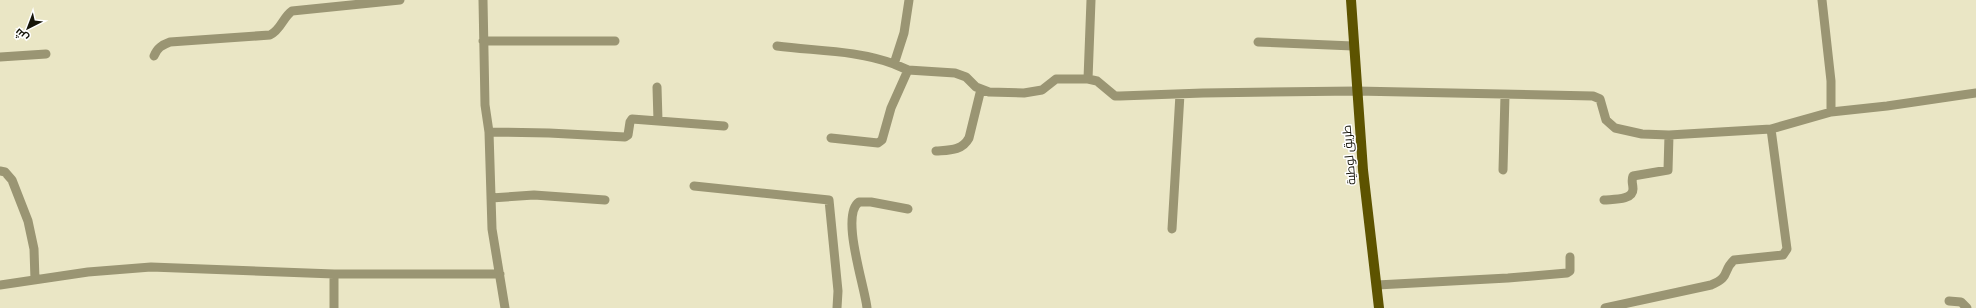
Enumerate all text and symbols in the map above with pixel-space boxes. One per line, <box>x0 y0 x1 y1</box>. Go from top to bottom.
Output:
north arrow <box>8 8 48 48</box>
text: ش <box>12 26 31 45</box>
street label: طريق لوطية <box>1339 124 1359 186</box>

